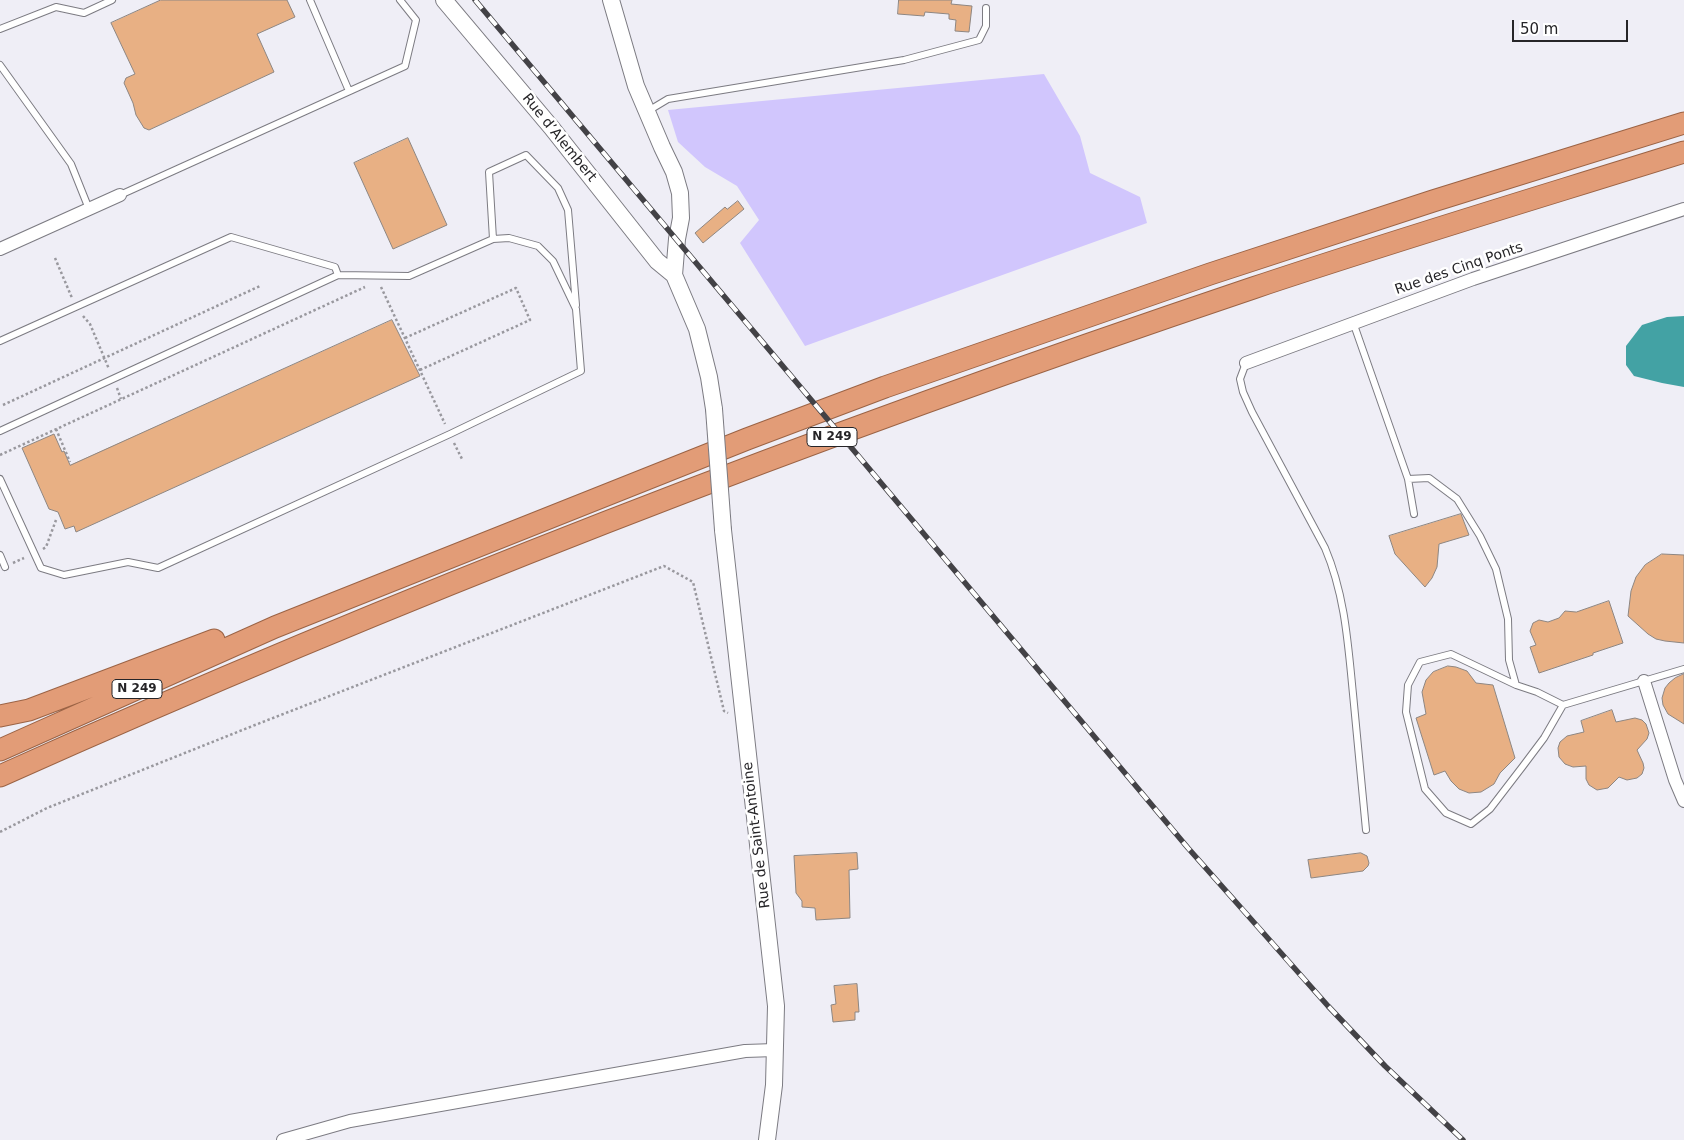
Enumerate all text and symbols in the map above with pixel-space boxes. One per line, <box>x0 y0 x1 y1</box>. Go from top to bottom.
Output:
scale bar <box>1514 10 1630 42</box>
text: 50 m <box>1520 20 1558 38</box>
street label: Rue d’Alembert <box>518 90 600 186</box>
street label: Rue des Cinq Ponts <box>1393 239 1525 299</box>
road number: N 249 <box>807 428 857 447</box>
road number: N 249 <box>112 680 162 699</box>
street label: Rue de Saint-Antoine <box>740 761 774 909</box>

